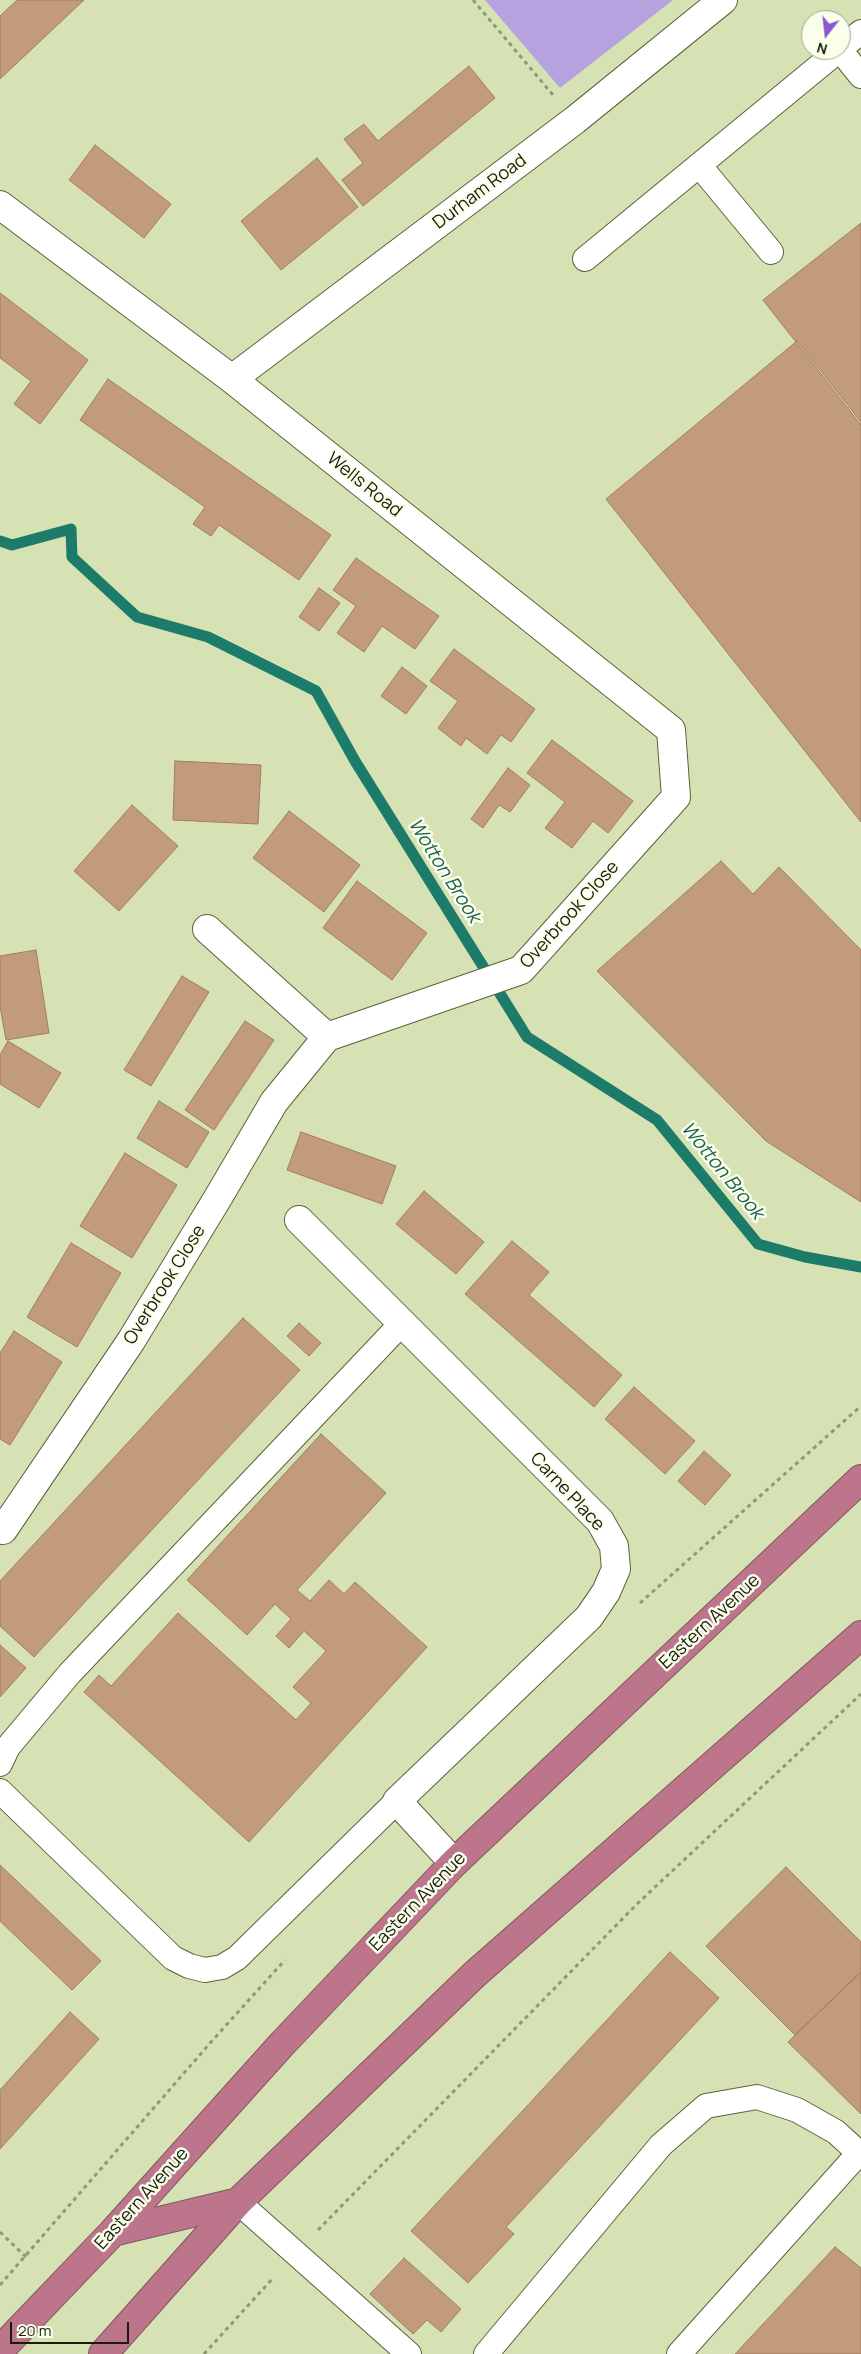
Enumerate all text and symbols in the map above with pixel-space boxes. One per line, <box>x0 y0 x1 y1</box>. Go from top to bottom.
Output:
north arrow <box>801 10 851 60</box>
text: N <box>815 38 829 59</box>
street label: Durham Road <box>429 150 531 234</box>
street label: Wells Road <box>322 448 406 522</box>
water label: Wotton Brook <box>403 815 485 927</box>
street label: Overbrook Close <box>516 857 624 973</box>
water label: Wotton Brook <box>676 1118 768 1224</box>
street label: Overbrook Close <box>119 1221 211 1349</box>
street label: Carne Place <box>525 1448 609 1536</box>
street label: Eastern Avenue <box>655 1570 765 1674</box>
street label: Eastern Avenue <box>365 1848 471 1956</box>
street label: Eastern Avenue <box>91 2144 193 2254</box>
scale bar <box>12 2312 131 2344</box>
text: 20 m <box>18 2320 51 2341</box>

